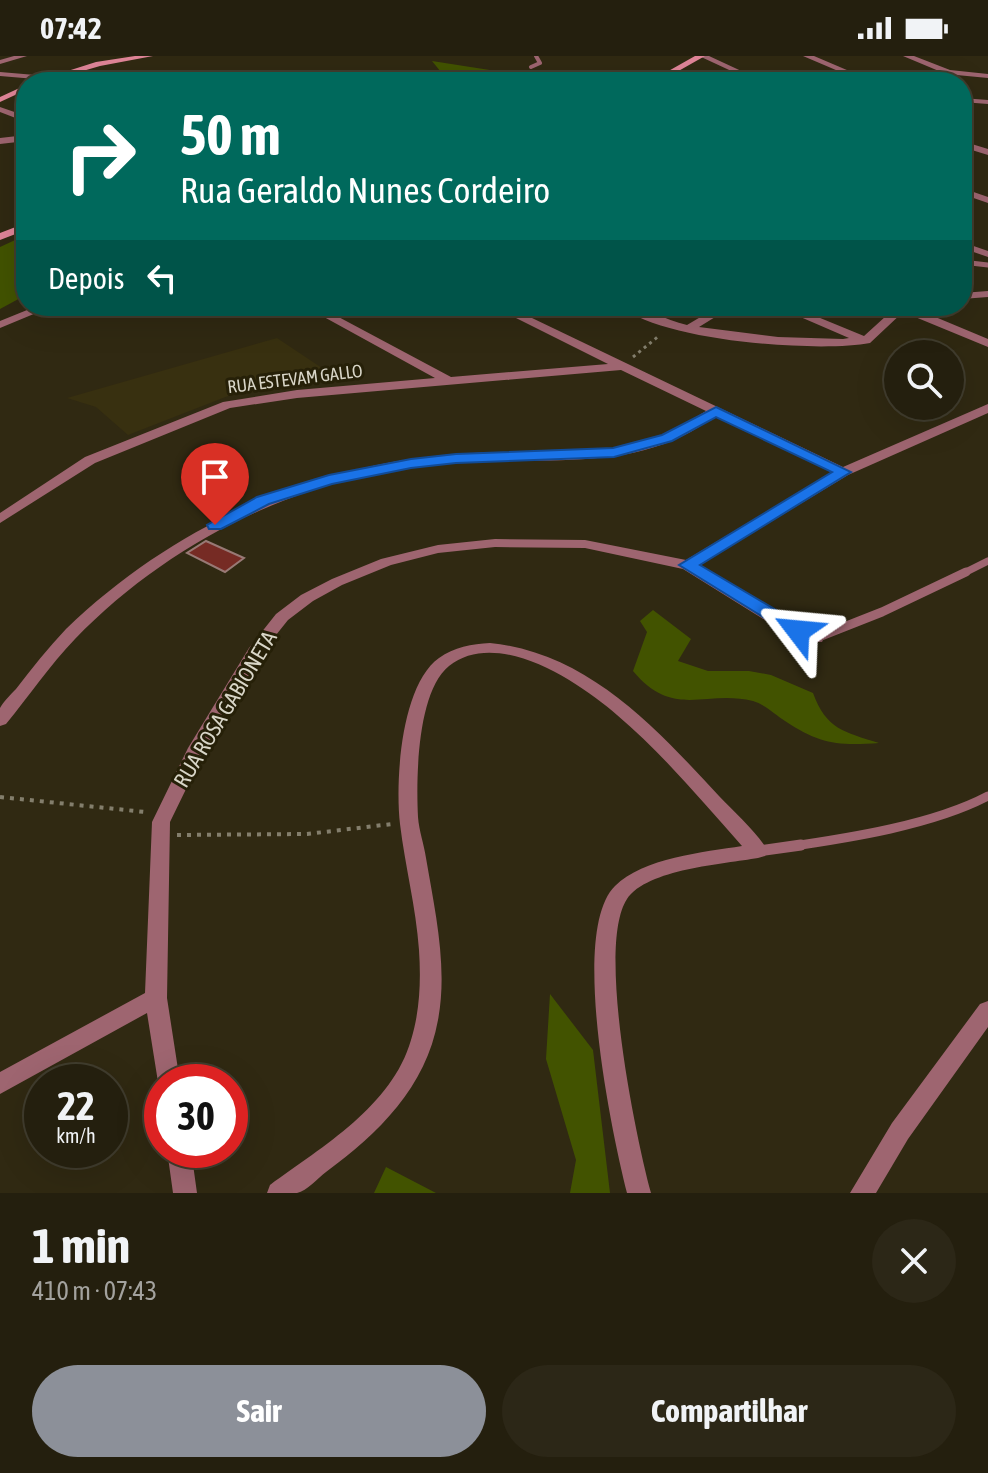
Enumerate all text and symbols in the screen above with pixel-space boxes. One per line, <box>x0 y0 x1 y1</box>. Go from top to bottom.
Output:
text: 07:42 <box>40 11 102 45</box>
text: 50 m <box>180 103 281 167</box>
icon: right <box>48 104 152 208</box>
text: Rua Geraldo Nunes Cordeiro <box>180 169 550 211</box>
icon: left <box>140 256 184 300</box>
text: Depois <box>48 261 124 295</box>
map controls <box>884 340 964 420</box>
button: search <box>884 340 964 420</box>
street label: RUA ESTEVAM GALLO <box>226 360 364 397</box>
pin <box>181 443 249 525</box>
icon: arrive <box>193 455 237 499</box>
position arrow <box>756 589 840 673</box>
street label: RUA ROSA GABIONETA <box>168 626 282 792</box>
speed limit sign: 30 <box>144 1064 248 1168</box>
text: 22 <box>57 1083 95 1128</box>
text: km/h <box>56 1124 96 1147</box>
text: 1 min <box>32 1218 130 1273</box>
button: close <box>872 1219 956 1303</box>
text: 410 m · 07:43 <box>32 1276 157 1306</box>
button: Sair <box>32 1365 486 1457</box>
button: Compartilhar <box>502 1365 956 1457</box>

